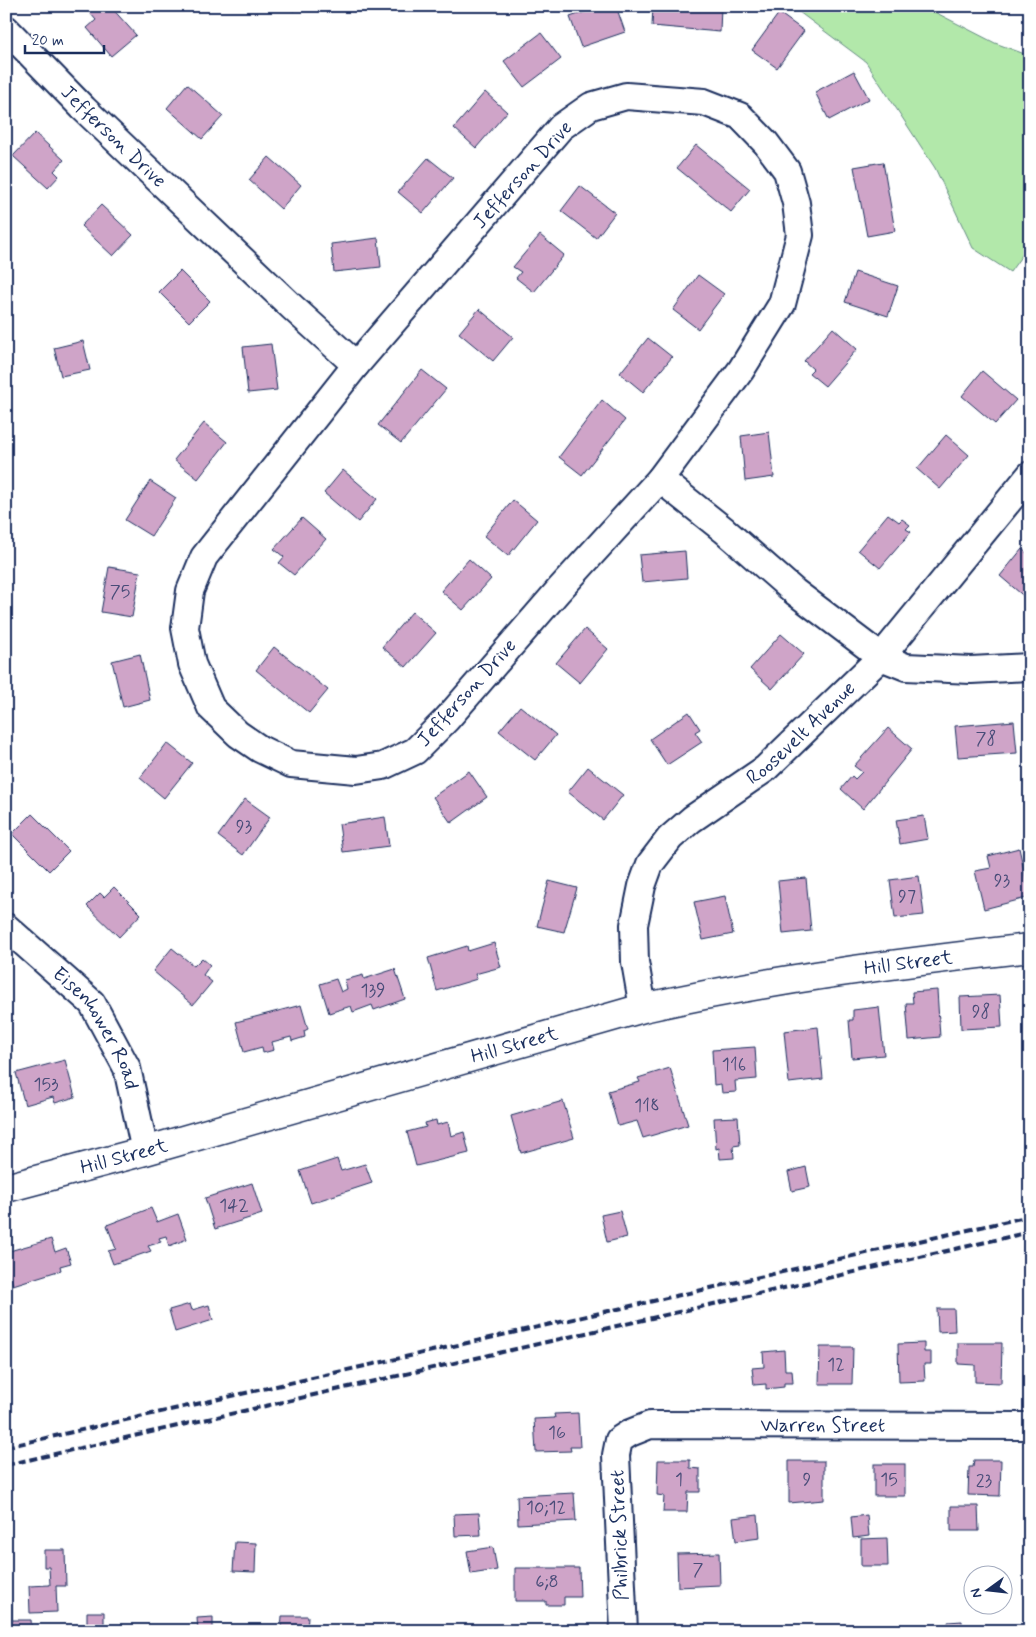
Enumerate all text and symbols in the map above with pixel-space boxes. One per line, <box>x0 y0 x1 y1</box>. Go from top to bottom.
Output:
scale bar <box>25 22 104 54</box>
text: 20 m <box>32 31 64 51</box>
street label: Jefferson Drive <box>55 79 172 194</box>
street label: Jefferson Drive <box>467 115 579 235</box>
house number: 75 <box>110 580 130 604</box>
street label: Jefferson Drive <box>411 633 523 753</box>
street label: Roosevelt Avenue <box>741 675 862 791</box>
house number: 78 <box>976 727 996 751</box>
house number: 93 <box>236 815 253 839</box>
house number: 93 <box>994 869 1011 893</box>
house number: 97 <box>898 885 916 909</box>
street label: Hill Street <box>862 944 954 982</box>
street label: Eisenhower Road <box>47 961 145 1092</box>
house number: 139 <box>360 979 386 1003</box>
house number: 98 <box>972 1000 990 1024</box>
street label: Hill Street <box>468 1020 561 1070</box>
house number: 116 <box>722 1053 746 1077</box>
house number: 153 <box>34 1073 58 1097</box>
house number: 118 <box>634 1094 660 1118</box>
street label: Hill Street <box>77 1132 171 1181</box>
house number: 142 <box>219 1194 249 1218</box>
house number: 12 <box>827 1353 845 1377</box>
street label: Warren Street <box>760 1412 885 1439</box>
house number: 16 <box>548 1421 566 1445</box>
house number: 1 <box>675 1468 683 1492</box>
house number: 9 <box>803 1468 812 1492</box>
house number: 15 <box>880 1468 898 1492</box>
street label: Philbrick Street <box>604 1469 636 1601</box>
house number: 23 <box>976 1469 993 1493</box>
house number: 10;12 <box>526 1496 566 1520</box>
house number: 7 <box>693 1558 704 1582</box>
north arrow <box>964 1564 1014 1614</box>
house number: 6;8 <box>535 1570 559 1594</box>
text: N <box>967 1586 986 1600</box>

